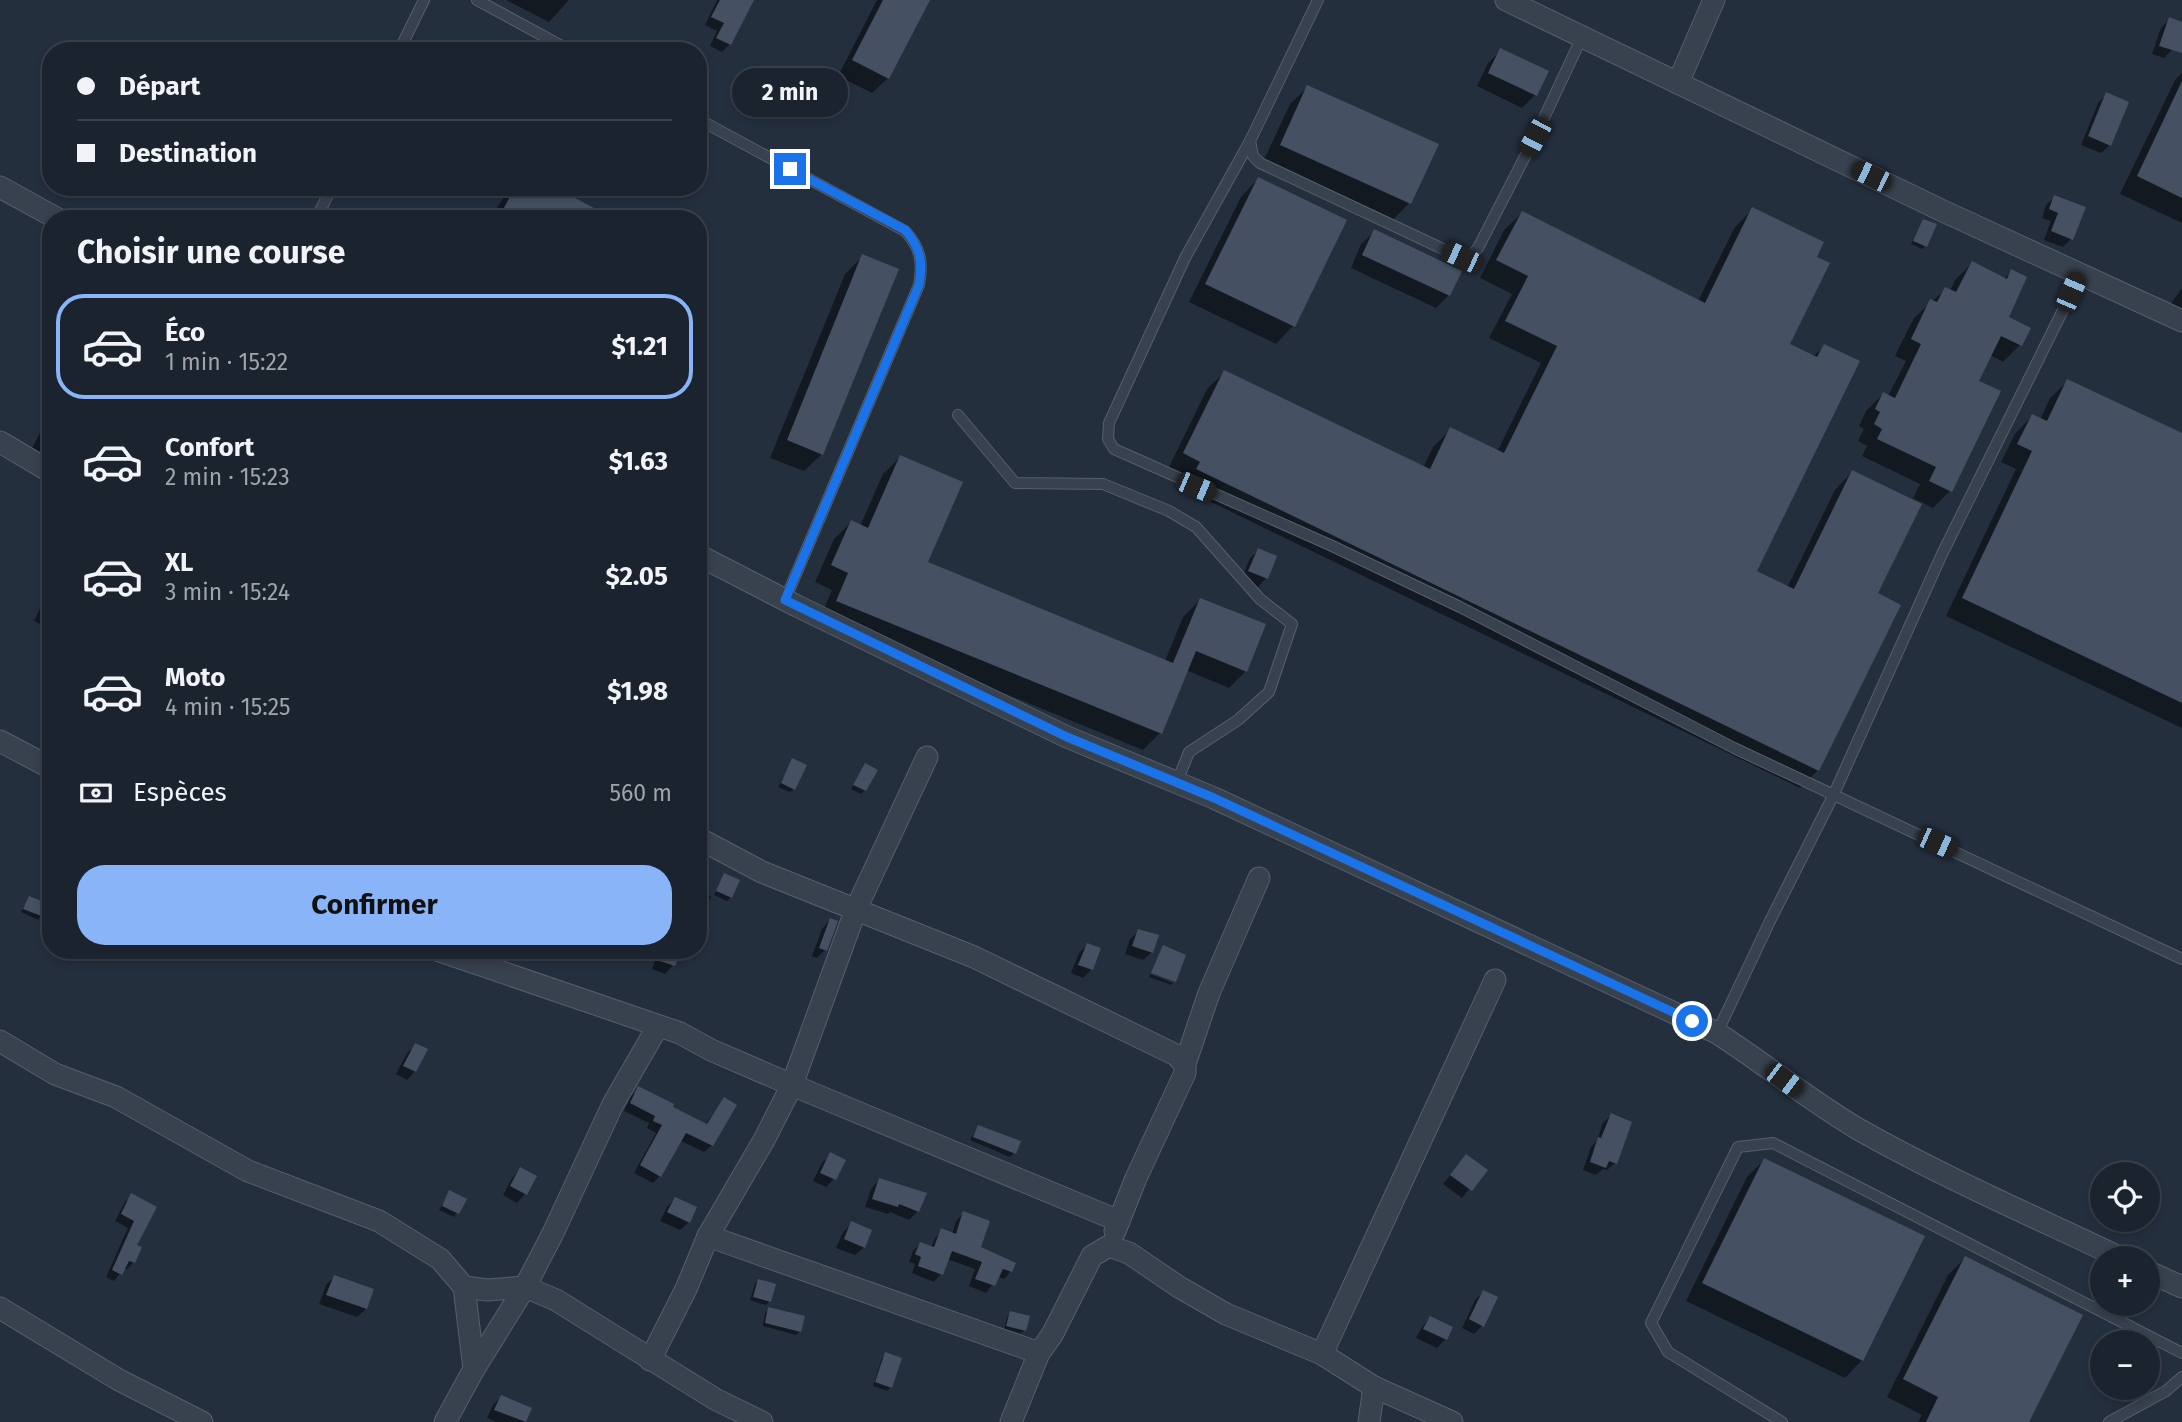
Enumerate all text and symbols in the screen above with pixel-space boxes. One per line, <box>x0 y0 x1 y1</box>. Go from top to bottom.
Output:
callout: 2 min <box>732 68 848 116</box>
text: Départ <box>119 71 200 102</box>
text: 2 min <box>762 78 818 106</box>
car <box>1516 114 1555 160</box>
text: Destination <box>119 138 257 169</box>
route end <box>774 153 806 185</box>
car <box>1848 157 1895 195</box>
text: Choisir une course <box>77 233 345 271</box>
car <box>1438 239 1485 275</box>
car <box>2054 269 2089 315</box>
icon: car <box>81 315 144 378</box>
text: Éco <box>165 317 205 348</box>
text: $1.21 <box>611 331 668 362</box>
text: 1 min · 15:22 <box>165 348 288 376</box>
icon: car <box>81 430 144 493</box>
text: Confort <box>165 432 254 463</box>
text: $1.63 <box>609 446 668 477</box>
text: 2 min · 15:23 <box>165 463 290 491</box>
car <box>1173 469 1220 505</box>
icon: car <box>81 545 144 608</box>
text: XL <box>165 547 193 578</box>
text: $2.05 <box>606 561 668 592</box>
text: 3 min · 15:24 <box>165 578 290 606</box>
icon: car <box>81 660 144 723</box>
text: Moto <box>165 662 225 693</box>
text: $1.98 <box>607 676 668 707</box>
text: 4 min · 15:25 <box>165 693 291 721</box>
icon: cash <box>77 774 115 812</box>
text: Espèces <box>133 777 227 808</box>
text: 560 m <box>610 779 672 807</box>
car <box>1914 825 1961 861</box>
button: Confirmer <box>77 865 672 945</box>
route start <box>1676 1005 1708 1037</box>
car <box>1761 1059 1808 1101</box>
map controls <box>2090 1162 2160 1400</box>
button: locate <box>2090 1162 2160 1232</box>
button: + <box>2090 1246 2160 1316</box>
button: − <box>2090 1330 2160 1400</box>

